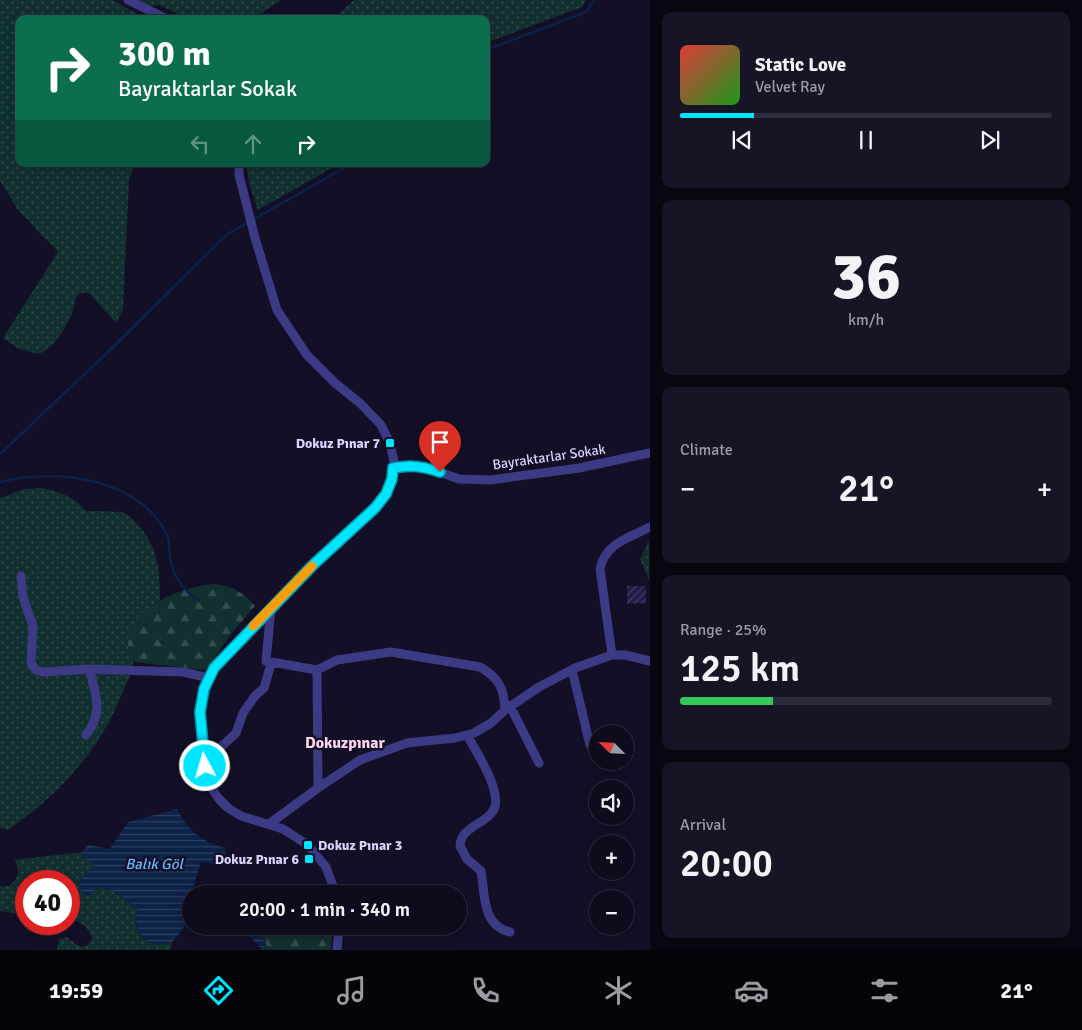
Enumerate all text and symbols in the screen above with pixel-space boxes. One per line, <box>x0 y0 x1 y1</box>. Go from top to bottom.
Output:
text: 300 m <box>118 32 211 75</box>
icon: right <box>35 35 100 100</box>
text: Static Love <box>755 53 846 77</box>
text: Bayraktarlar Sokak <box>118 75 297 102</box>
text: Velvet Ray <box>755 77 825 97</box>
icon: previous <box>728 126 756 154</box>
icon: pause <box>852 126 880 154</box>
icon: next <box>976 126 1004 154</box>
icon: left <box>186 130 214 158</box>
icon: ahead <box>239 130 267 158</box>
icon: right <box>292 130 320 158</box>
text: 36 <box>831 237 901 317</box>
text: km/h <box>848 310 884 330</box>
pin <box>419 421 461 472</box>
icon: arrive <box>426 428 454 456</box>
place label: Dokuz Pınar 7 <box>296 435 380 452</box>
marker: Dokuz Pınar 7 <box>384 437 396 449</box>
text: Climate <box>680 440 733 460</box>
street label: Bayraktarlar Sokak <box>491 441 607 473</box>
text: 21° <box>838 465 894 512</box>
text: − <box>680 472 695 506</box>
text: + <box>1037 472 1052 506</box>
text: Range · 25% <box>680 620 766 640</box>
text: 125 km <box>680 645 800 692</box>
north arrow <box>589 725 634 770</box>
map controls <box>589 725 634 935</box>
district label: Dokuzpınar <box>305 733 386 753</box>
position arrow <box>178 739 230 791</box>
button: sound <box>589 780 634 825</box>
text: Arrival <box>680 815 726 835</box>
button: + <box>589 835 634 880</box>
place label: Dokuz Pınar 3 <box>318 837 402 854</box>
marker: Dokuz Pınar 3 <box>302 839 314 851</box>
text: 20:00 <box>680 840 773 887</box>
place label: Dokuz Pınar 6 <box>215 851 299 868</box>
marker: Dokuz Pınar 6 <box>303 853 315 865</box>
water label: Balık Göl <box>125 855 184 873</box>
speed limit sign: 40 <box>15 870 80 935</box>
button: − <box>589 890 634 935</box>
text: 20:00 · 1 min · 340 m <box>239 898 410 922</box>
icon: directions <box>201 973 236 1008</box>
icon: music <box>334 973 369 1008</box>
icon: phone <box>468 973 503 1008</box>
icon: climate <box>601 973 636 1008</box>
icon: car <box>734 973 769 1008</box>
icon: filters <box>867 973 902 1008</box>
text: 19:59 <box>49 977 103 1004</box>
text: 21° <box>1000 977 1033 1004</box>

